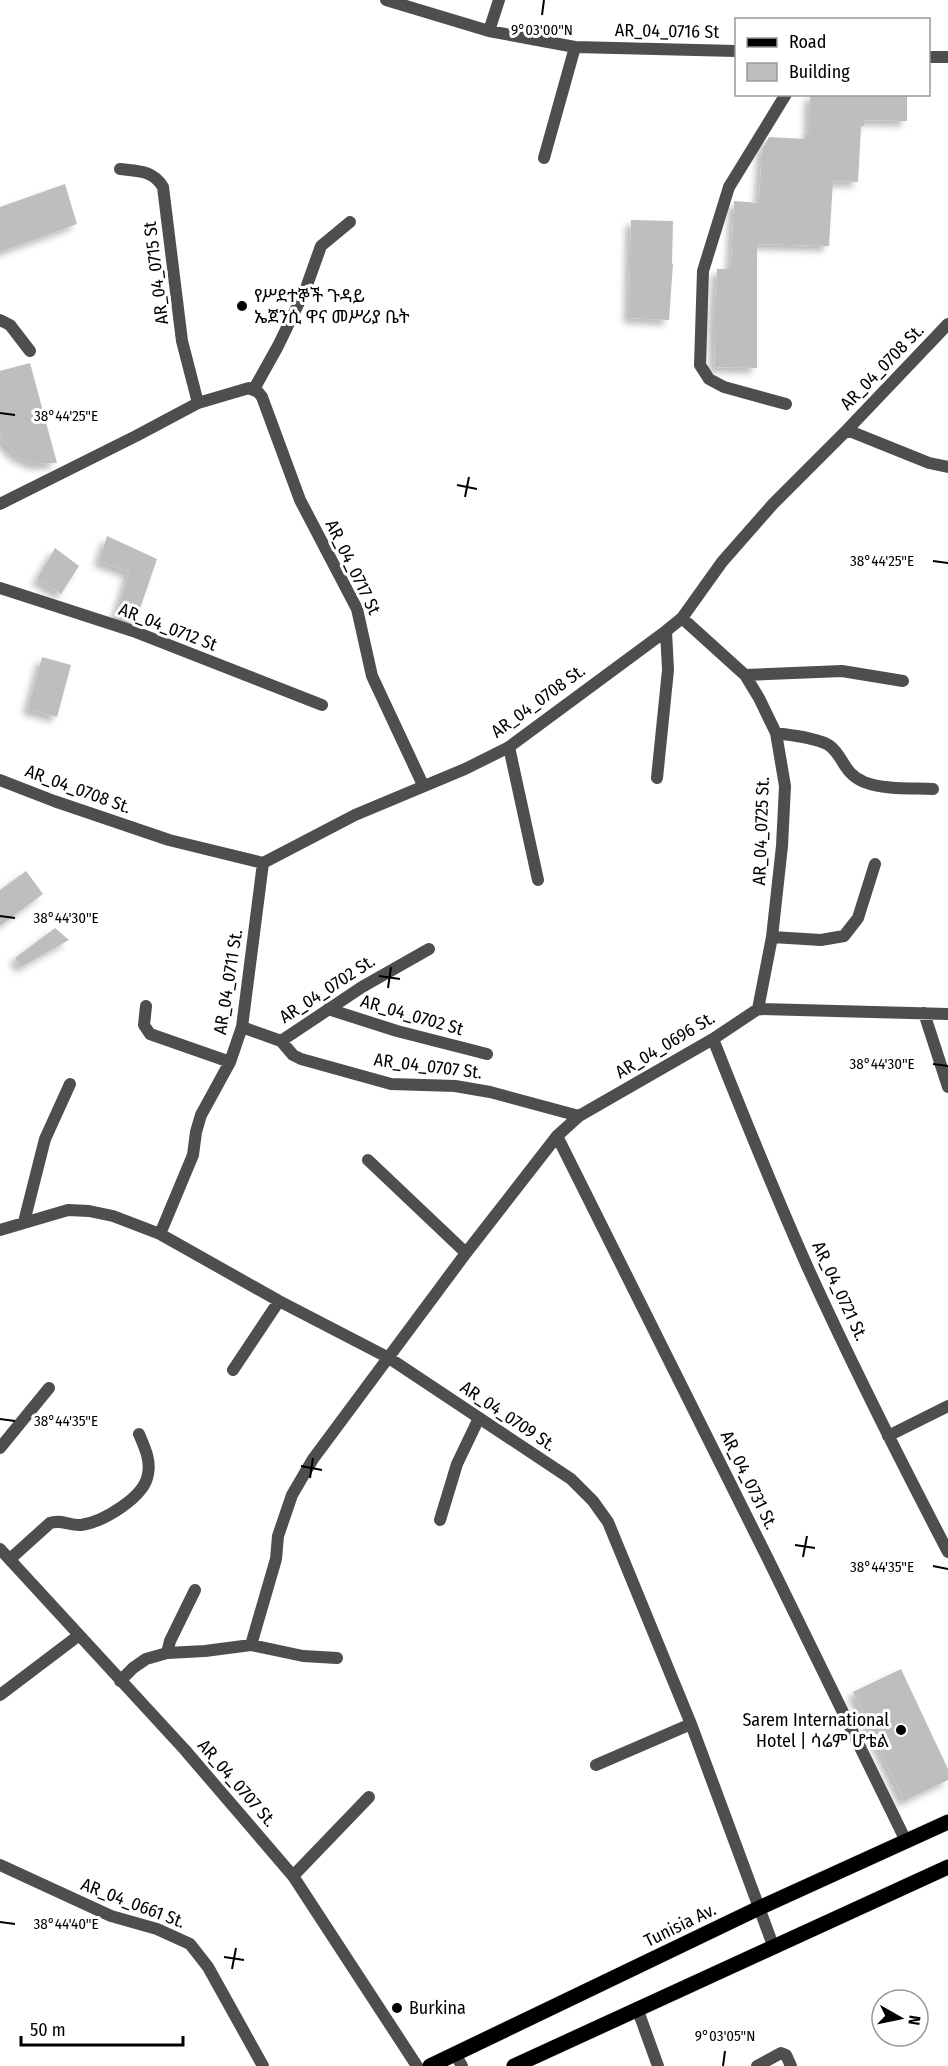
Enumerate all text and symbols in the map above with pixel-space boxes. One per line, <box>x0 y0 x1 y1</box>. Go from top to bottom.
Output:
legend <box>735 18 930 96</box>
street label: AR_04_0716 St <box>615 19 719 43</box>
text: 9°03'00"N <box>511 21 573 39</box>
text: Road <box>789 31 826 53</box>
text: Building <box>789 61 850 83</box>
street label: AR_04_0715 St <box>139 220 173 326</box>
place label: የሥደተኞች ጉዳይ ኤጀንሲ ዋና መሥሪያ ቤት <box>254 285 410 328</box>
marker: የሥደተኞች ጉዳይ ኤጀንሲ ዋና መሥሪያ ቤት <box>235 299 249 313</box>
street label: AR_04_0708 St. <box>836 319 928 414</box>
text: 38°44'25"E <box>34 407 98 425</box>
street label: AR_04_0717 St <box>321 516 385 618</box>
text: 38°44'25"E <box>850 552 914 570</box>
street label: AR_04_0712 St <box>116 598 220 656</box>
street label: AR_04_0708 St. <box>487 659 589 742</box>
street label: AR_04_0708 St. <box>22 760 134 818</box>
street label: AR_04_0725 St. <box>748 776 774 886</box>
text: 38°44'30"E <box>33 909 99 927</box>
street label: AR_04_0711 St. <box>209 928 247 1036</box>
street label: AR_04_0702 St. <box>275 950 379 1028</box>
street label: AR_04_0702 St <box>358 990 466 1040</box>
street label: AR_04_0696 St. <box>611 1007 719 1083</box>
street label: AR_04_0707 St. <box>373 1048 483 1084</box>
text: 38°44'30"E <box>849 1055 915 1073</box>
street label: AR_04_0721 St. <box>807 1238 873 1344</box>
street label: AR_04_0709 St. <box>456 1376 560 1456</box>
text: 38°44'35"E <box>34 1412 98 1430</box>
street label: AR_04_0731 St. <box>716 1427 782 1533</box>
text: 38°44'35"E <box>850 1558 914 1576</box>
place label: Sarem International Hotel | ሳሬም ሆቴል <box>742 1709 889 1752</box>
marker: Sarem International Hotel | ሳሬም ሆቴል <box>894 1723 908 1737</box>
street label: AR_04_0707 St. <box>193 1735 281 1831</box>
street label: AR_04_0661 St. <box>78 1873 188 1933</box>
street label: Tunisia Av. <box>641 1898 720 1952</box>
text: 38°44'40"E <box>33 1915 99 1933</box>
north arrow <box>870 1988 930 2048</box>
place label: Burkina <box>409 1997 466 2019</box>
marker: Burkina <box>390 2001 404 2015</box>
scale bar <box>21 2009 183 2047</box>
text: N <box>904 2014 924 2026</box>
text: 50 m <box>30 2019 66 2041</box>
text: 9°03'05"N <box>695 2027 755 2045</box>

